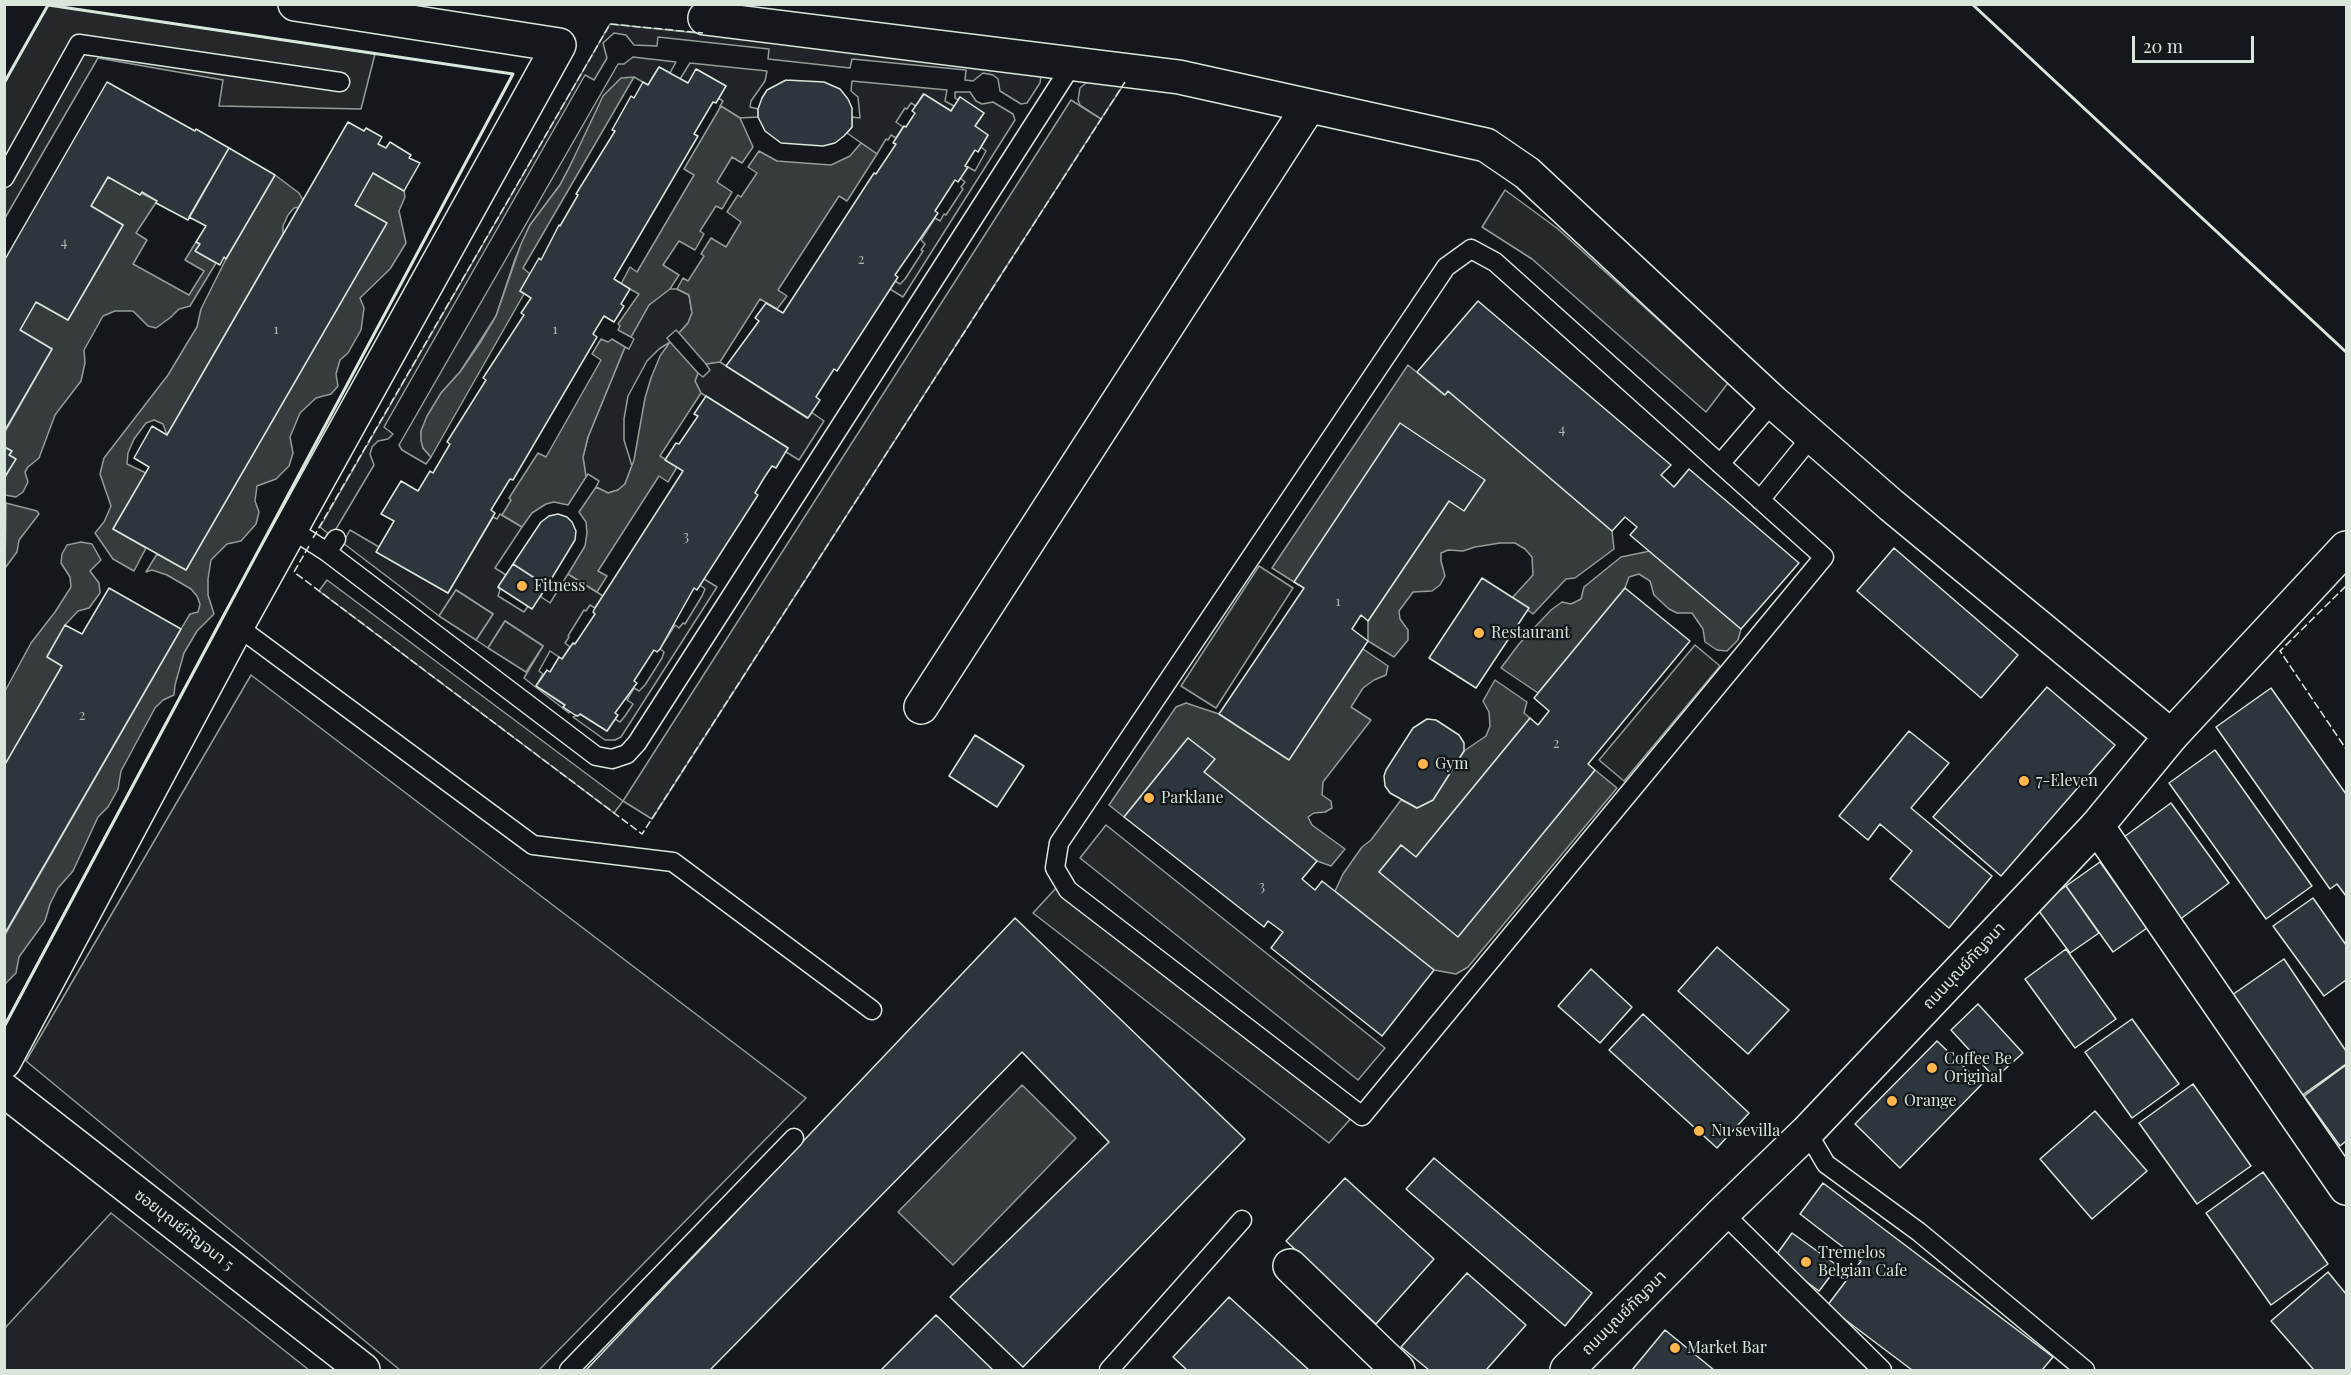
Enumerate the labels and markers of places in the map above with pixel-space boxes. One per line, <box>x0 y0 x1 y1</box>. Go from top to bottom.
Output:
place label: Fitness <box>534 576 585 596</box>
marker: Fitness <box>515 579 529 593</box>
place label: Restaurant <box>1491 623 1570 643</box>
marker: Restaurant <box>1472 626 1486 640</box>
place label: Gym <box>1435 754 1468 774</box>
marker: Gym <box>1416 757 1430 771</box>
place label: 7-Eleven <box>2036 771 2098 791</box>
marker: 7-Eleven <box>2017 774 2031 788</box>
place label: Parklane <box>1161 788 1224 808</box>
marker: Parklane <box>1142 791 1156 805</box>
place label: Coffee Be Original <box>1944 1049 2012 1087</box>
marker: Coffee Be Original <box>1925 1061 1939 1075</box>
place label: Orange <box>1904 1091 1957 1111</box>
marker: Orange <box>1885 1094 1899 1108</box>
place label: Nu sevilla <box>1711 1121 1780 1141</box>
marker: Nu sevilla <box>1692 1124 1706 1138</box>
place label: Tremelos Belgian Cafe <box>1818 1243 1907 1281</box>
marker: Tremelos Belgian Cafe <box>1799 1255 1813 1269</box>
place label: Market Bar <box>1687 1338 1767 1358</box>
marker: Market Bar <box>1668 1341 1682 1355</box>

